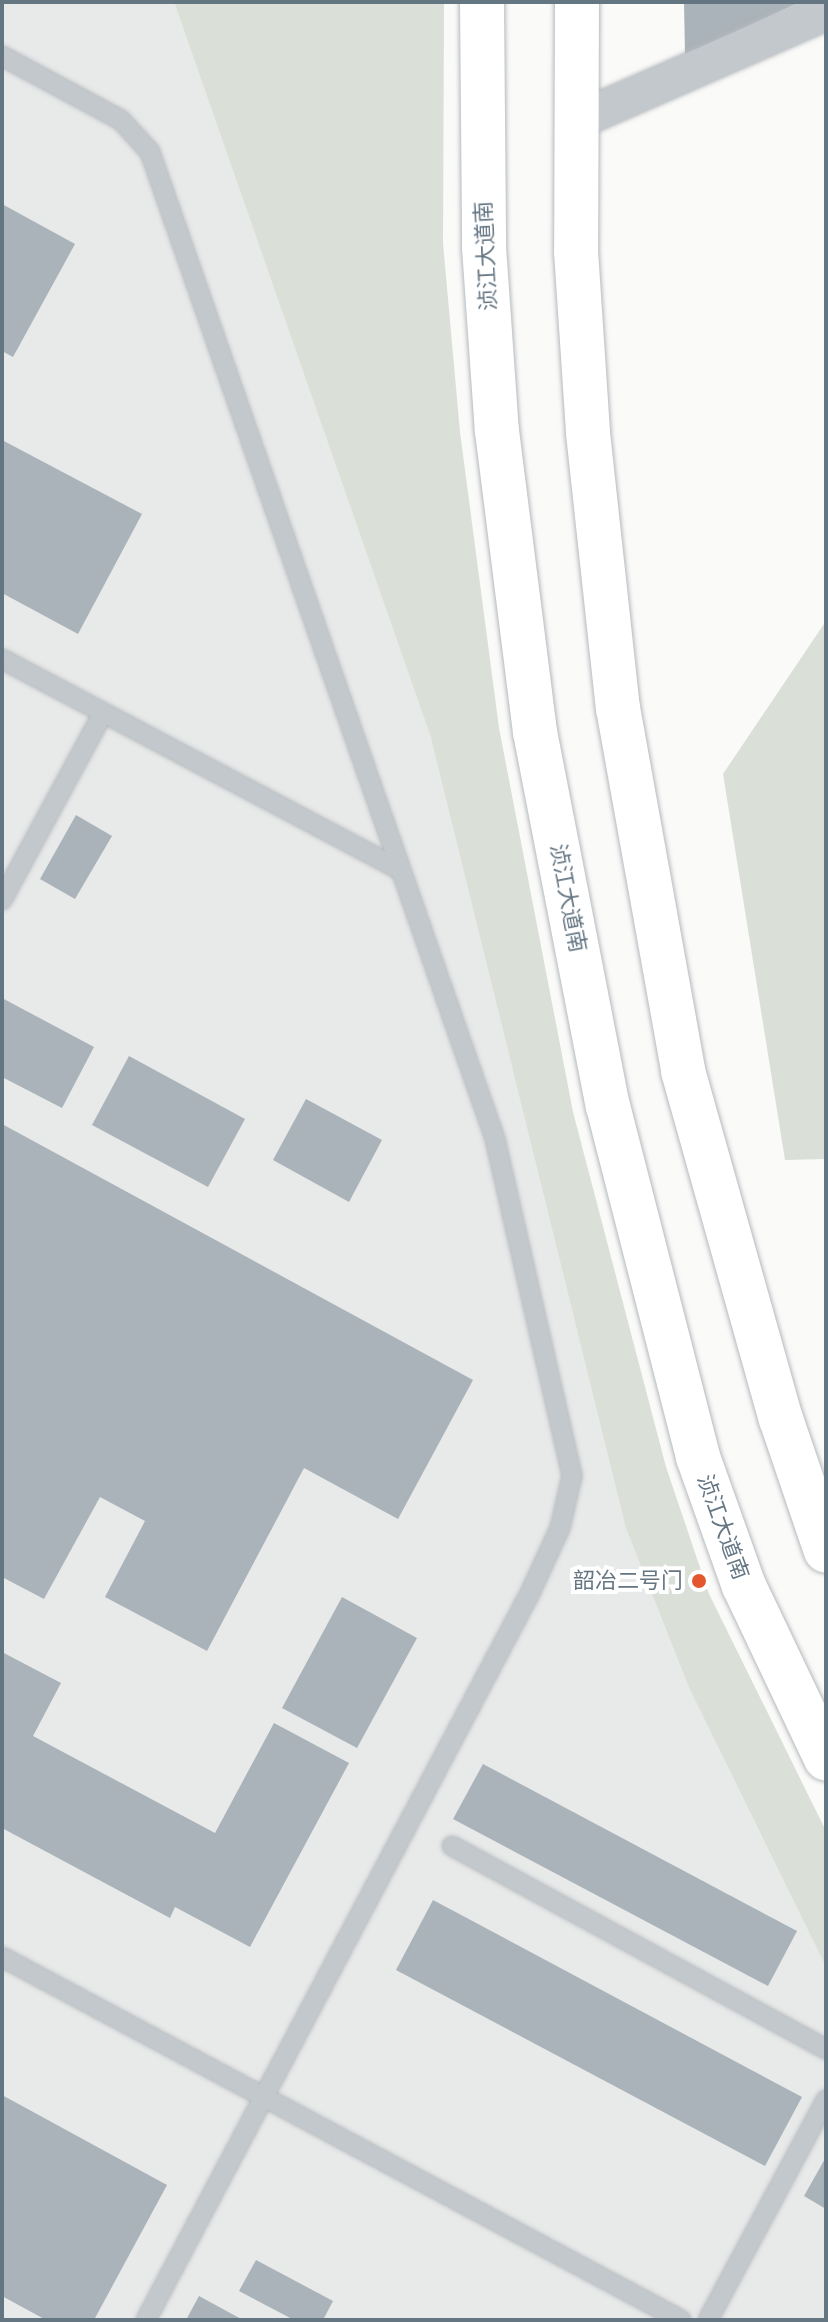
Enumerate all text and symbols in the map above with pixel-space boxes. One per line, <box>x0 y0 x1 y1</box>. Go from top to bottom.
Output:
street label: 浈江大道南 <box>470 200 502 312</box>
street label: 浈江大道南 <box>545 841 591 955</box>
street label: 浈江大道南 <box>692 1471 754 1583</box>
place label: 韶冶二号门 <box>573 1568 683 1594</box>
marker: 韶冶二号门 <box>690 1572 708 1590</box>

